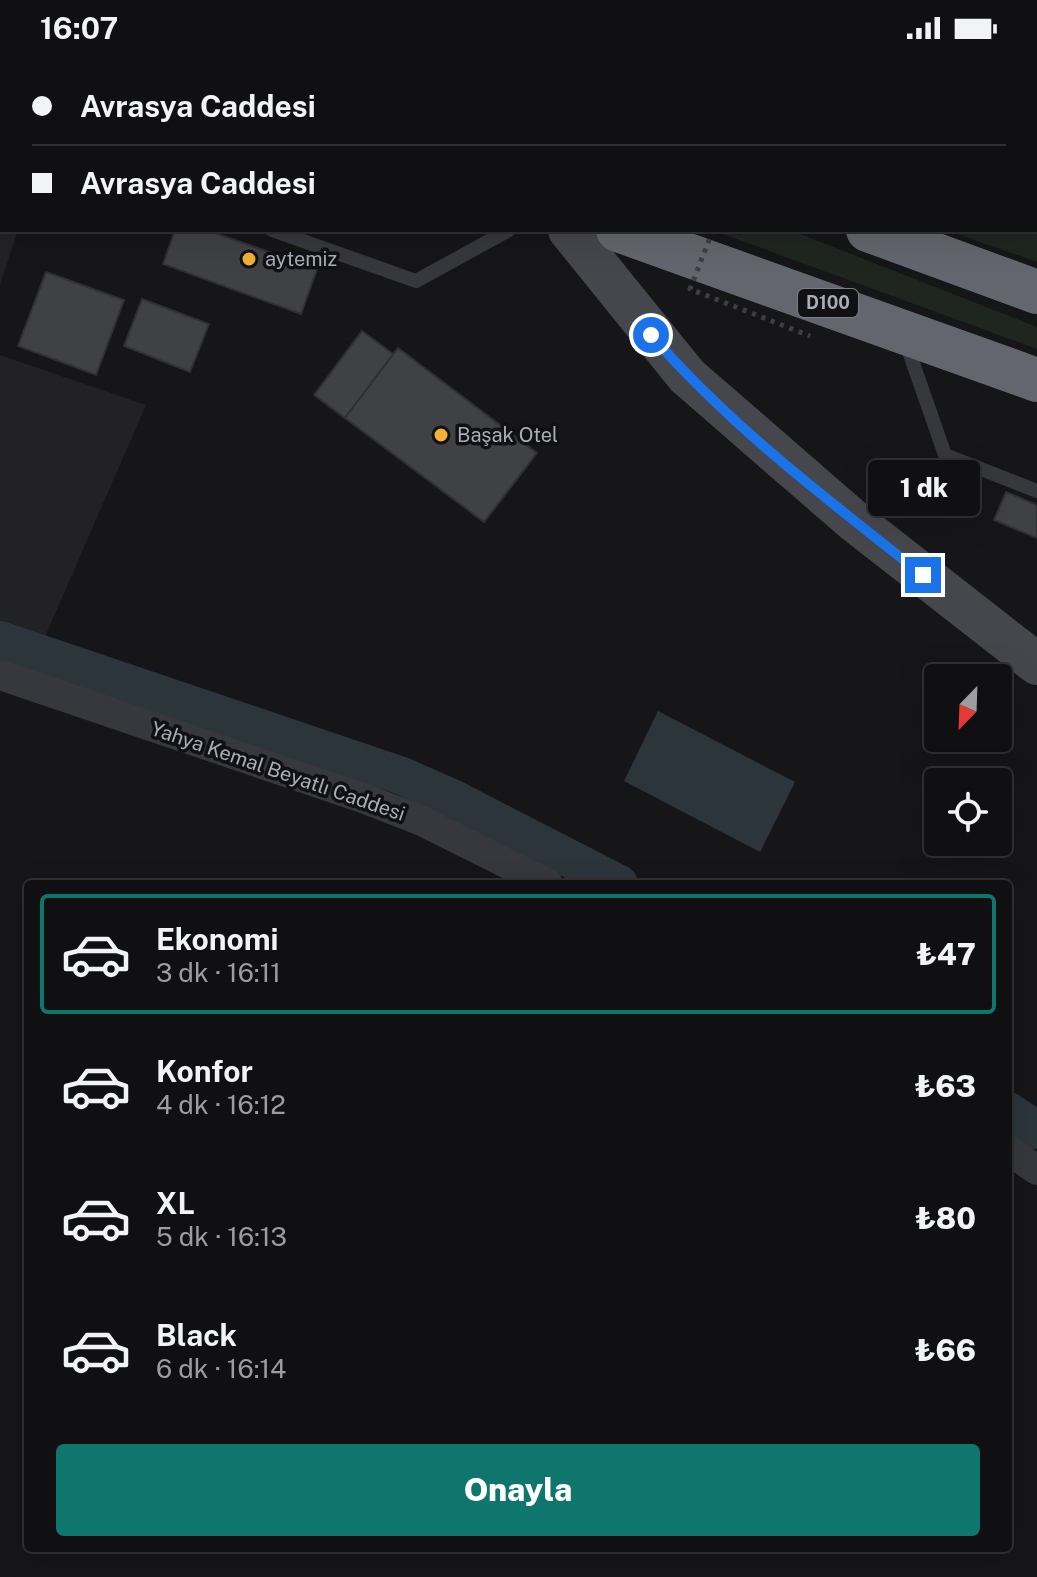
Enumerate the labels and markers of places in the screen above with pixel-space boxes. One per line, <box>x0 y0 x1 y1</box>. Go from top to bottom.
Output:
place label: aytemiz <box>265 247 337 271</box>
marker: aytemiz <box>240 250 258 268</box>
place label: Başak Otel <box>457 423 558 447</box>
marker: Başak Otel <box>432 426 450 444</box>

